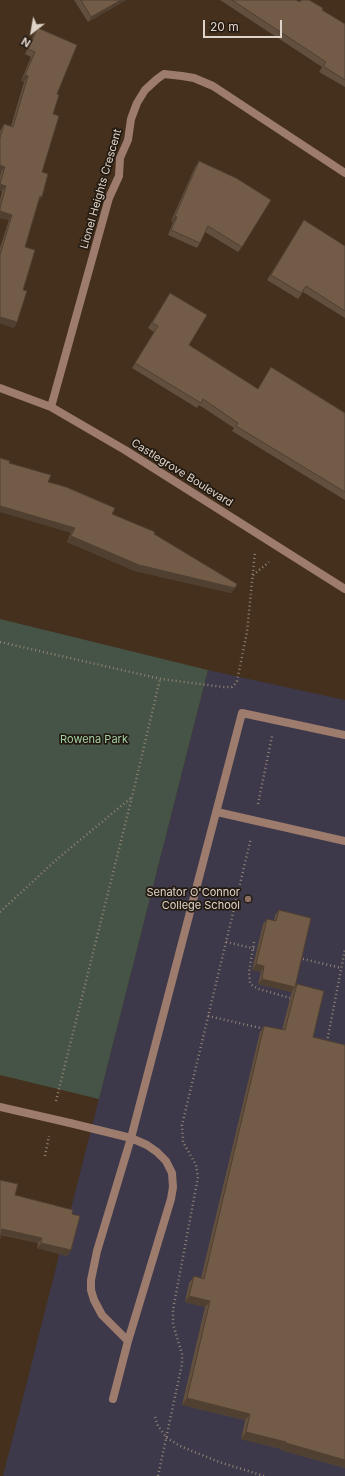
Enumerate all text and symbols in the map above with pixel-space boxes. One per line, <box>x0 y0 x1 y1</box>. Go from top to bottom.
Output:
north arrow <box>12 12 52 52</box>
scale bar <box>205 12 284 38</box>
text: 20 m <box>210 19 239 34</box>
text: N <box>19 34 33 50</box>
street label: Lionel Heights Crescent <box>78 128 124 250</box>
street label: Castlegrove Boulevard <box>129 436 235 510</box>
park label: Rowena Park <box>60 733 128 747</box>
place label: Senator O'Connor College School <box>146 886 240 912</box>
marker: Senator O'Connor College School <box>243 894 253 904</box>

